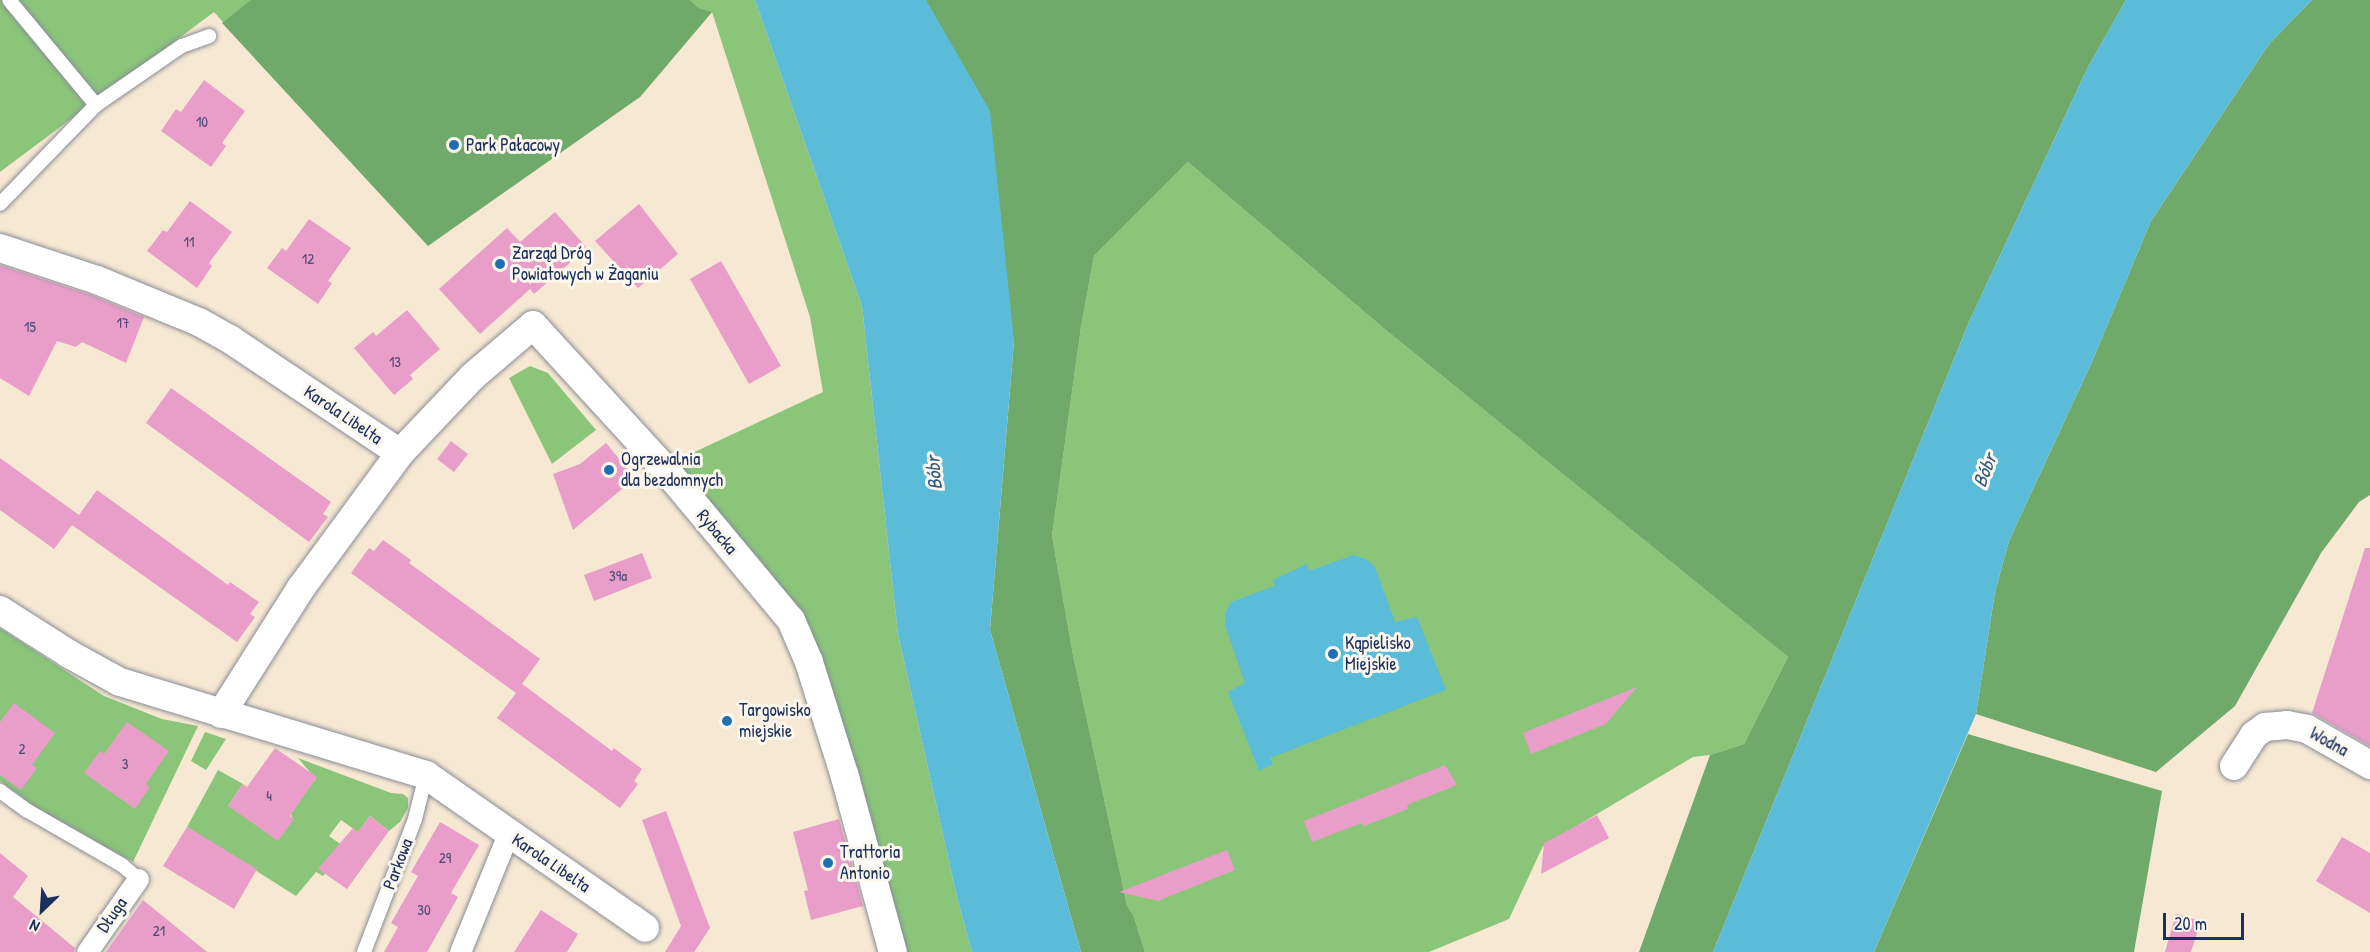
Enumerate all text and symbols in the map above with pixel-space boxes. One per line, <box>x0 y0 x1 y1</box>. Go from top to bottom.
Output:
house number: 10 <box>196 113 208 131</box>
place label: Park Pałacowy <box>466 134 560 156</box>
marker: Park Pałacowy <box>447 138 461 152</box>
house number: 11 <box>184 233 194 251</box>
place label: Zarząd Dróg Powiatowych w Żaganiu <box>512 243 659 286</box>
house number: 12 <box>302 250 314 268</box>
marker: Zarząd Dróg Powiatowych w Żaganiu <box>493 257 507 271</box>
house number: 17 <box>117 314 129 332</box>
house number: 15 <box>24 318 36 336</box>
house number: 13 <box>389 353 401 371</box>
street label: Karola Libelta <box>300 381 386 449</box>
place label: Ogrzewalnia dla bezdomnych <box>621 449 723 492</box>
water label: Bóbr <box>1967 450 2001 490</box>
water label: Bóbr <box>920 455 946 491</box>
marker: Ogrzewalnia dla bezdomnych <box>602 463 616 477</box>
street label: Rybacka <box>692 505 742 559</box>
house number: 39a <box>609 567 627 585</box>
place label: Kąpielisko Miejskie <box>1345 633 1411 676</box>
marker: Kąpielisko Miejskie <box>1326 647 1340 661</box>
place label: Targowisko miejskie <box>739 700 811 742</box>
marker: Targowisko miejskie <box>720 714 734 728</box>
street label: Wodna <box>2306 723 2352 761</box>
house number: 2 <box>18 740 26 758</box>
house number: 3 <box>122 755 128 773</box>
house number: 4 <box>266 787 272 805</box>
street label: Karola Libelta <box>508 829 594 897</box>
street label: Parkowa <box>378 836 418 892</box>
place label: Trattoria Antonio <box>840 842 900 884</box>
house number: 29 <box>439 849 451 867</box>
marker: Trattoria Antonio <box>821 856 835 870</box>
north arrow <box>12 880 72 940</box>
street label: Długa <box>92 893 132 937</box>
house number: 30 <box>417 901 431 919</box>
scale bar <box>2166 901 2247 939</box>
text: 20 m <box>2174 911 2207 936</box>
text: N <box>26 915 43 938</box>
house number: 21 <box>153 922 165 940</box>

